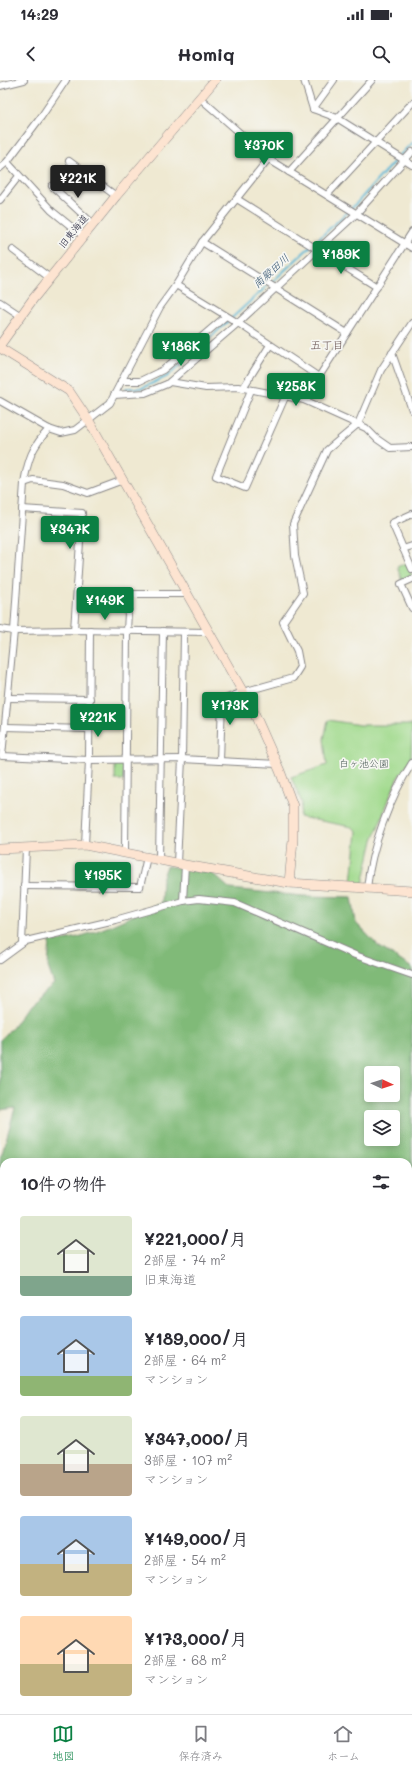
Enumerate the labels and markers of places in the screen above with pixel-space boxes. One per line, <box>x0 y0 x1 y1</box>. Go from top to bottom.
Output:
pin: ¥370K <box>236 132 292 166</box>
pin: ¥221K <box>50 165 106 199</box>
pin: ¥189K <box>313 241 369 275</box>
pin: ¥186K <box>153 333 209 367</box>
pin: ¥258K <box>268 373 324 407</box>
pin: ¥347K <box>42 516 98 550</box>
pin: ¥149K <box>77 587 133 621</box>
pin: ¥173K <box>202 692 258 726</box>
pin: ¥221K <box>70 704 126 738</box>
pin: ¥195K <box>75 862 131 896</box>

